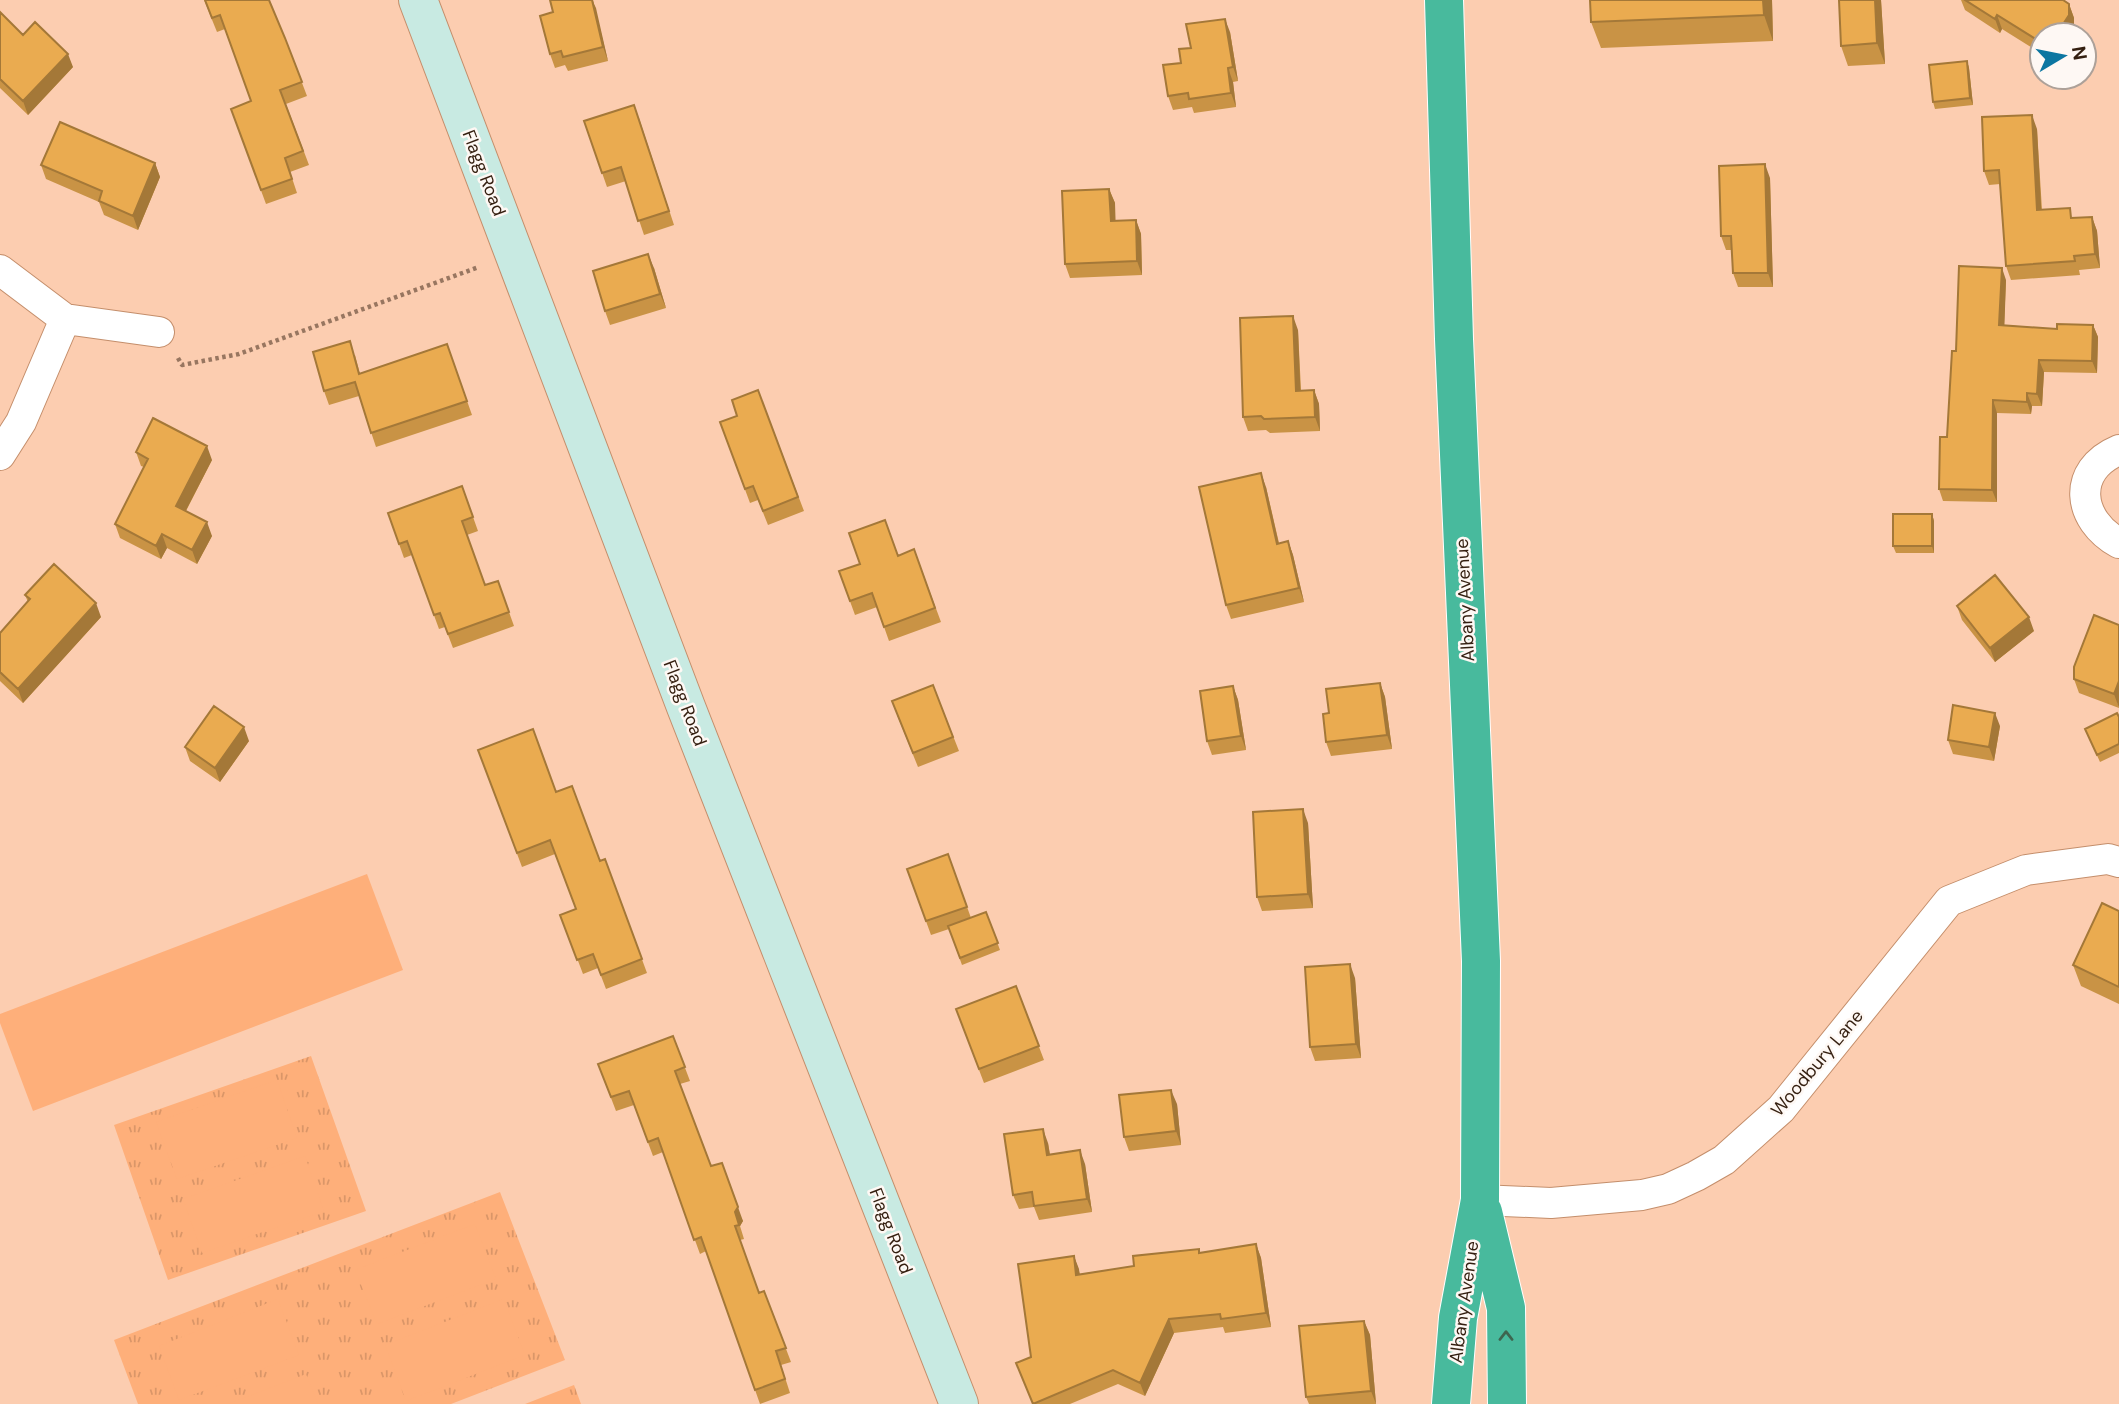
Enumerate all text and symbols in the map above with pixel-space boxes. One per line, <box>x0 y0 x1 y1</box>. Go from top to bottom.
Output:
north arrow <box>2028 21 2098 91</box>
text: N <box>2066 44 2093 62</box>
street label: Flagg Road <box>457 127 511 219</box>
street label: Albany Avenue <box>1450 538 1480 662</box>
street label: Flagg Road <box>658 657 712 749</box>
street label: Woodbury Lane <box>1765 1005 1869 1121</box>
street label: Flagg Road <box>864 1185 918 1277</box>
street label: Albany Avenue <box>1444 1239 1484 1365</box>
one-way arrow <box>1498 1330 1514 1341</box>

